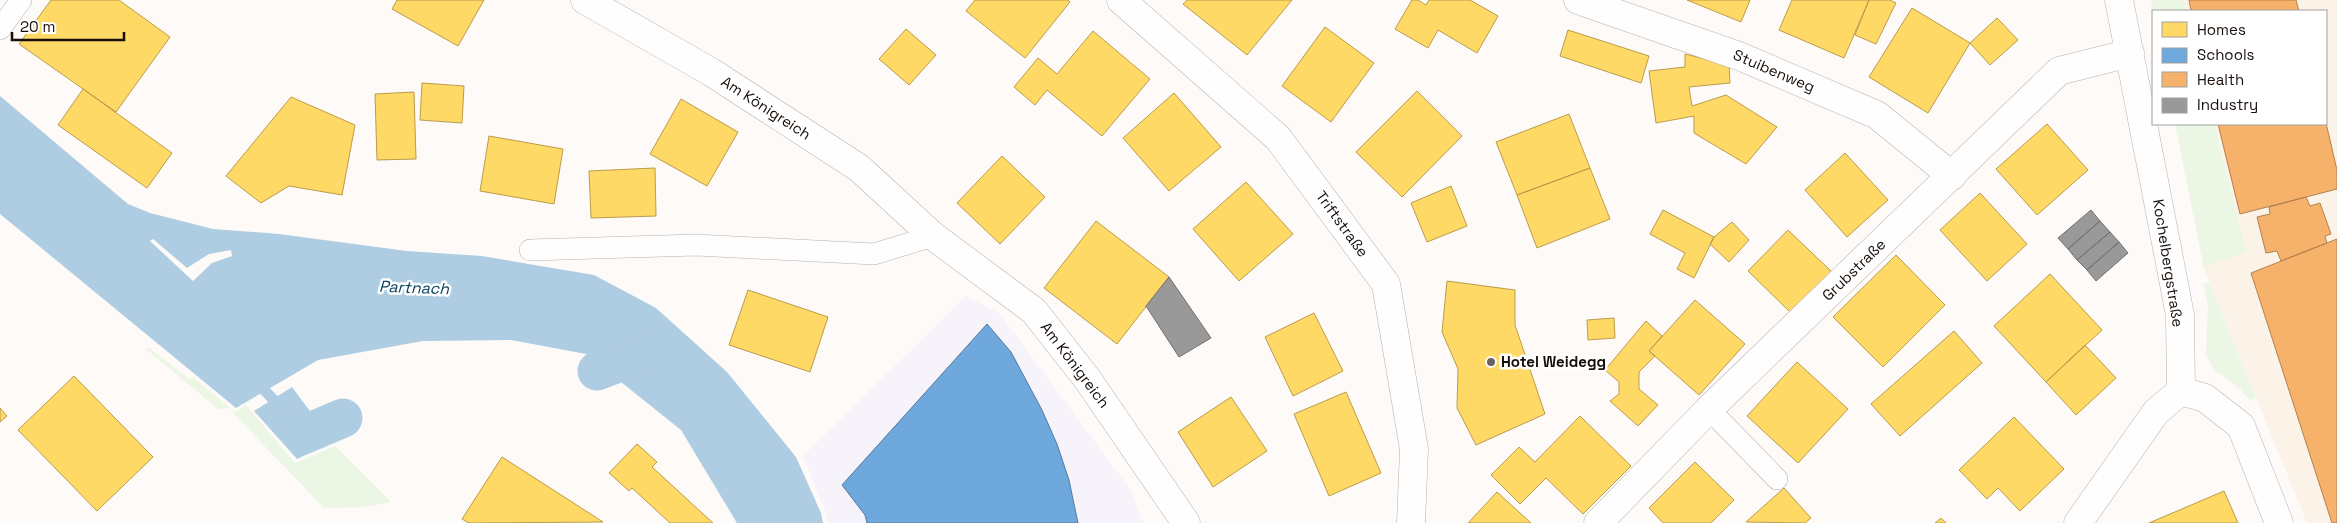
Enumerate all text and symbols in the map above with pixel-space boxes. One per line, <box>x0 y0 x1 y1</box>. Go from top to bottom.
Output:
scale bar <box>12 10 125 42</box>
legend <box>2152 10 2327 125</box>
text: 20 m <box>20 17 55 36</box>
text: Homes <box>2197 20 2246 39</box>
street label: Stuibenweg <box>1730 45 1818 96</box>
text: Schools <box>2197 45 2255 64</box>
text: Health <box>2197 70 2244 89</box>
street label: Am Königreich <box>718 72 815 144</box>
text: Industry <box>2197 95 2258 114</box>
street label: Triftstraße <box>1312 187 1373 261</box>
street label: Kochelbergstraße <box>2149 198 2188 328</box>
street label: Grubstraße <box>1818 234 1890 305</box>
water label: Partnach <box>379 276 451 299</box>
street label: Am Königreich <box>1037 318 1114 412</box>
place label: Hotel Weidegg <box>1501 352 1606 371</box>
marker: Hotel Weidegg <box>1485 356 1497 368</box>

